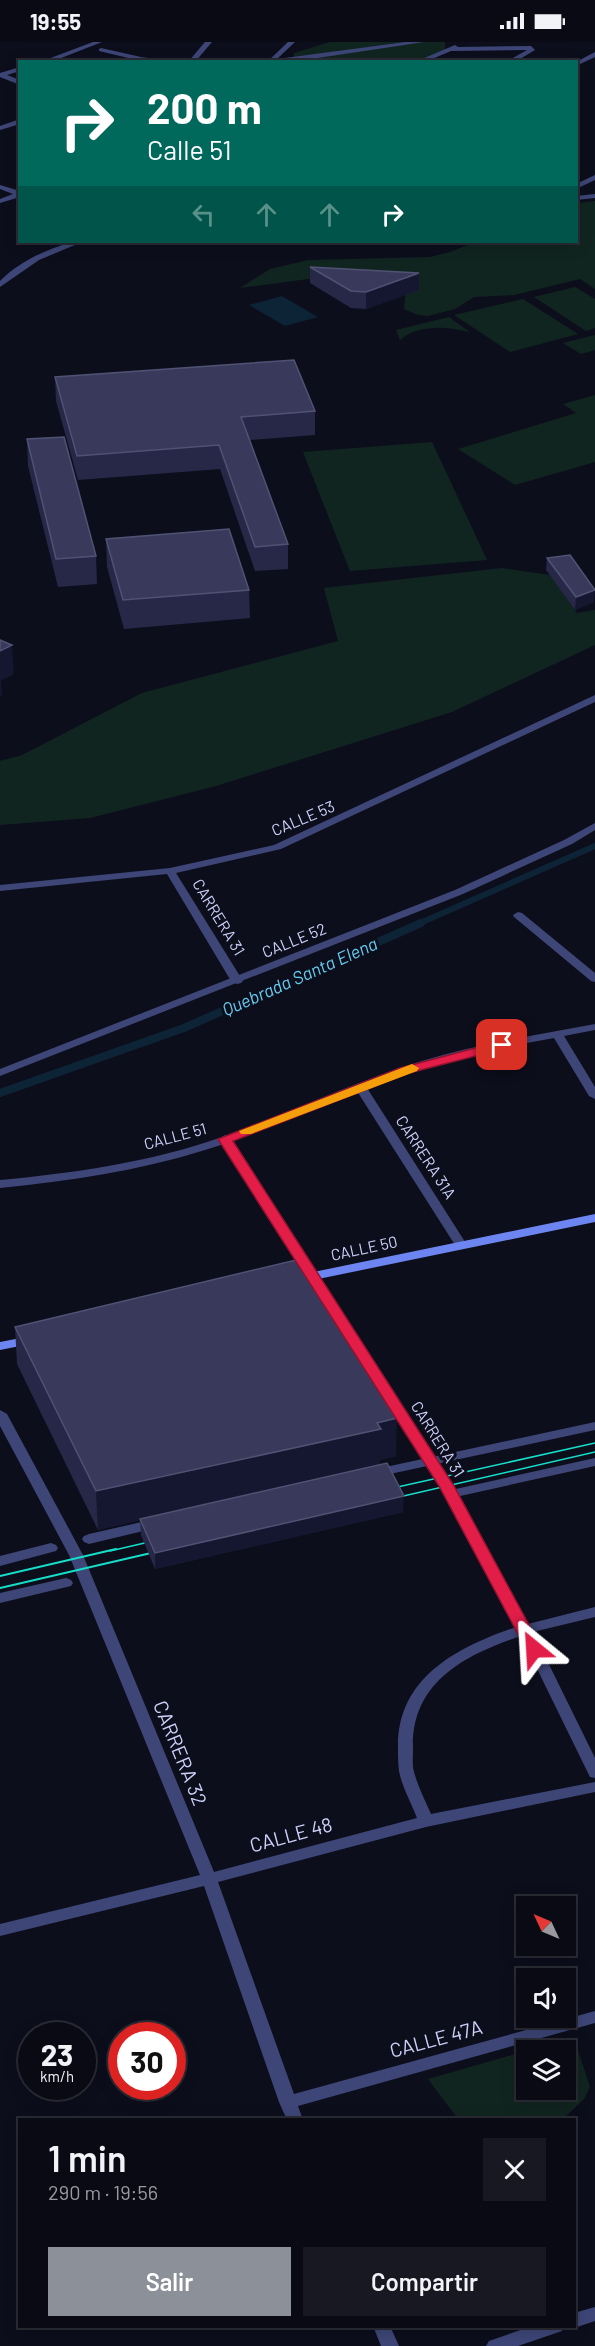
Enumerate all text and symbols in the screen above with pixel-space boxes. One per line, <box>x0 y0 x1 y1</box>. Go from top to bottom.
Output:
text: 19:55 <box>30 8 81 34</box>
text: 200 m <box>147 82 262 132</box>
icon: right <box>48 84 126 162</box>
text: Calle 51 <box>147 133 232 165</box>
icon: left <box>187 198 220 231</box>
icon: ahead <box>250 198 283 231</box>
icon: ahead <box>313 198 346 231</box>
icon: right <box>376 198 409 231</box>
street label: CALLE 53 <box>268 796 337 839</box>
street label: CARRERA 31 <box>189 875 250 958</box>
street label: CALLE 52 <box>259 918 329 961</box>
water label: Quebrada Santa Elena <box>219 932 381 1020</box>
pin <box>476 1019 527 1070</box>
icon: arrive <box>485 1028 518 1061</box>
street label: CARRERA 31A <box>392 1112 461 1202</box>
street label: CALLE 51 <box>142 1118 208 1153</box>
street label: CALLE 50 <box>329 1231 399 1264</box>
street label: CARRERA 31 <box>408 1397 469 1480</box>
position arrow <box>502 1617 566 1681</box>
street label: CARRERA 32 <box>149 1697 213 1809</box>
street label: CALLE 48 <box>247 1812 335 1857</box>
north arrow <box>516 1896 576 1956</box>
map controls <box>516 1896 576 2100</box>
button: sound <box>516 1968 576 2028</box>
street label: CALLE 47A <box>387 2014 485 2062</box>
speed limit sign: 30 <box>108 2022 186 2100</box>
text: 23 <box>41 2036 73 2072</box>
button: layers <box>516 2040 576 2100</box>
text: km/h <box>40 2067 74 2085</box>
text: 1 min <box>48 2136 127 2179</box>
button: close <box>483 2138 546 2201</box>
text: 290 m · 19:56 <box>48 2180 158 2204</box>
button: Salir <box>48 2247 291 2316</box>
button: Compartir <box>303 2247 546 2316</box>

